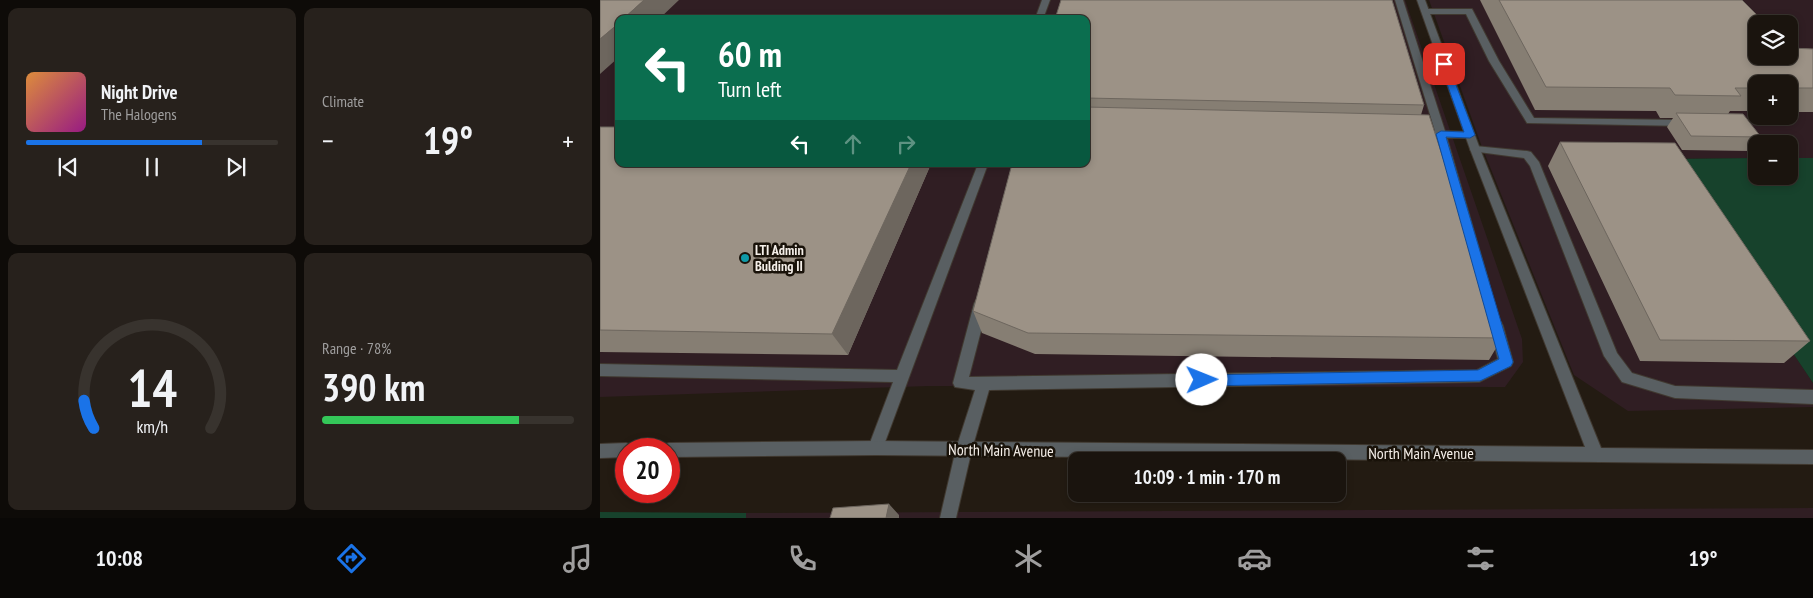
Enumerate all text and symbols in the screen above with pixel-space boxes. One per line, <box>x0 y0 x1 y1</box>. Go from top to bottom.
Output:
map controls <box>1748 15 1798 185</box>
button: layers <box>1748 15 1798 65</box>
text: 60 m <box>718 31 782 77</box>
icon: left <box>635 35 700 100</box>
pin <box>1423 43 1465 85</box>
icon: arrive <box>1430 50 1458 78</box>
text: Turn left <box>718 75 782 103</box>
button: + <box>1748 75 1798 125</box>
text: Night Drive <box>101 80 178 104</box>
text: Climate <box>322 91 364 111</box>
text: The Halogens <box>101 104 177 124</box>
text: 19° <box>423 115 473 164</box>
text: − <box>322 122 334 159</box>
text: + <box>562 122 574 159</box>
icon: left <box>786 130 814 158</box>
icon: ahead <box>839 130 867 158</box>
icon: right <box>892 130 920 158</box>
button: − <box>1748 135 1798 185</box>
icon: previous <box>54 153 82 181</box>
icon: pause <box>138 153 166 181</box>
icon: next <box>222 153 250 181</box>
place label: LTI Admin Bulding II <box>755 241 804 275</box>
marker: LTI Admin Bulding II <box>739 252 751 264</box>
text: Range · 78% <box>322 338 391 358</box>
position arrow <box>1175 353 1227 405</box>
text: 14 <box>127 354 177 421</box>
text: 390 km <box>322 362 425 411</box>
text: km/h <box>136 415 168 438</box>
speed limit sign: 20 <box>615 438 680 503</box>
street label: North Main Avenue <box>948 439 1054 461</box>
street label: North Main Avenue <box>1368 443 1474 463</box>
text: 10:09 · 1 min · 170 m <box>1134 465 1280 489</box>
icon: directions <box>334 541 369 576</box>
icon: music <box>560 541 595 576</box>
icon: phone <box>785 541 820 576</box>
icon: climate <box>1011 541 1046 576</box>
icon: car <box>1237 541 1272 576</box>
icon: filters <box>1463 541 1498 576</box>
text: 10:08 <box>95 544 143 572</box>
text: 19° <box>1688 544 1718 572</box>

